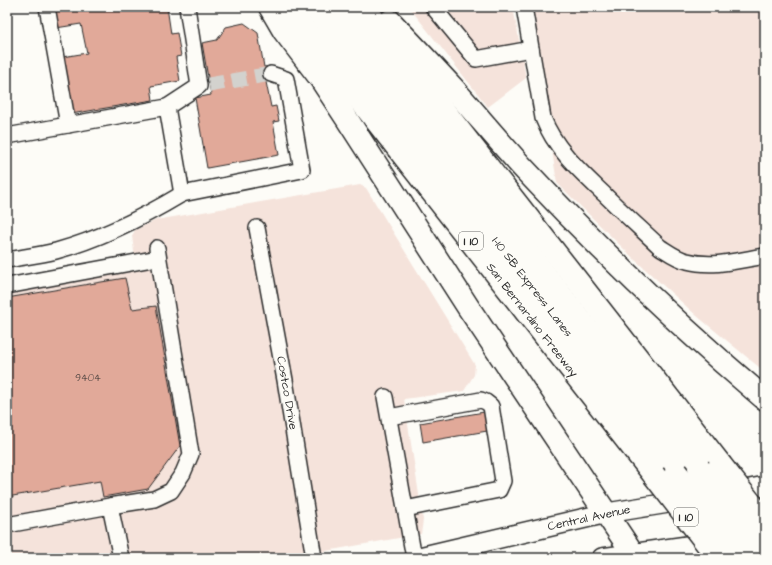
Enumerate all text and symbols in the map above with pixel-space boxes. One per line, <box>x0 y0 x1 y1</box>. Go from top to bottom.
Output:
road number: I 10 <box>459 232 483 250</box>
street label: I-10 SB Express Lanes <box>487 233 577 341</box>
street label: San Bernardino Freeway <box>481 259 582 382</box>
street label: Costco Drive <box>272 355 302 432</box>
house number: 9404 <box>75 371 101 385</box>
street label: Central Avenue <box>546 501 632 535</box>
road number: I 10 <box>674 508 698 526</box>

